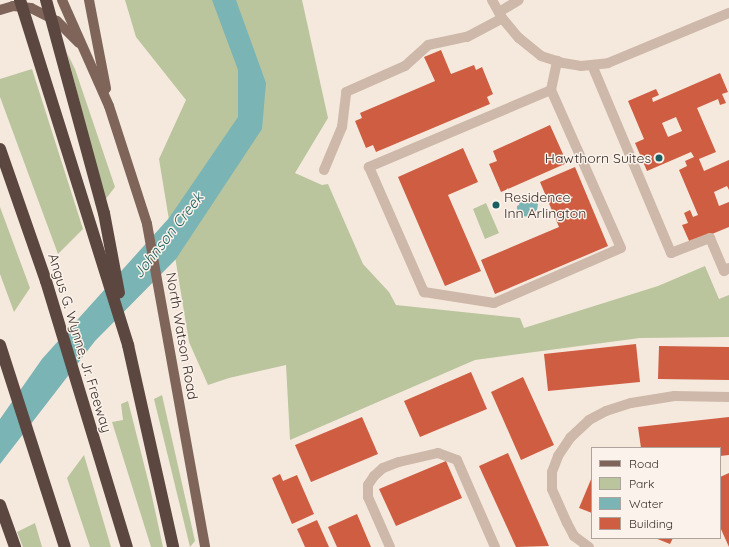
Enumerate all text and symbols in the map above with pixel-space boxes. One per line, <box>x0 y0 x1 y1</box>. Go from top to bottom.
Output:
place label: Hawthorn Suites <box>545 150 651 166</box>
marker: Hawthorn Suites <box>654 153 664 163</box>
water label: Johnson Creek <box>129 189 207 281</box>
place label: Residence Inn Arlington <box>504 189 586 222</box>
marker: Residence Inn Arlington <box>491 200 501 210</box>
street label: Angus G. Wynne, Jr. Freeway <box>45 251 115 435</box>
street label: North Watson Road <box>163 271 201 401</box>
legend <box>591 447 721 539</box>
text: Road <box>629 456 659 471</box>
text: Park <box>629 476 654 491</box>
text: Water <box>629 496 663 511</box>
text: Building <box>629 516 673 531</box>

